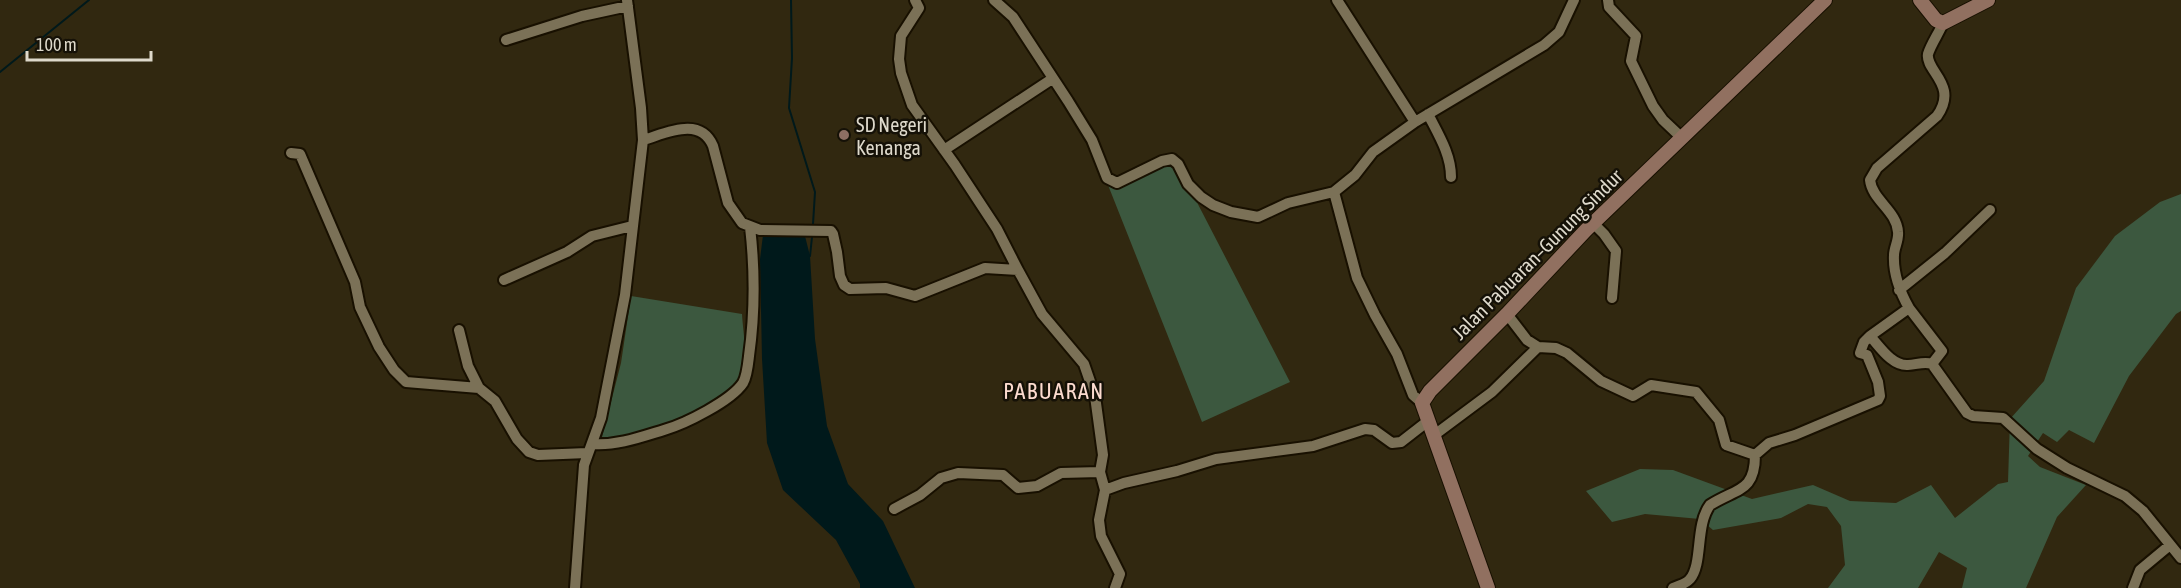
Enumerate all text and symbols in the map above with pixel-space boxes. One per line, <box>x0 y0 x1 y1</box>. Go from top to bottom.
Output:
scale bar <box>27 24 152 62</box>
text: 100 m <box>36 34 77 55</box>
place label: SD Negeri Kenanga <box>856 113 927 159</box>
marker: SD Negeri Kenanga <box>837 128 851 142</box>
street label: Jalan Pabuaran–Gunung Sindur <box>1447 163 1628 344</box>
district label: PABUARAN <box>1003 378 1105 404</box>

